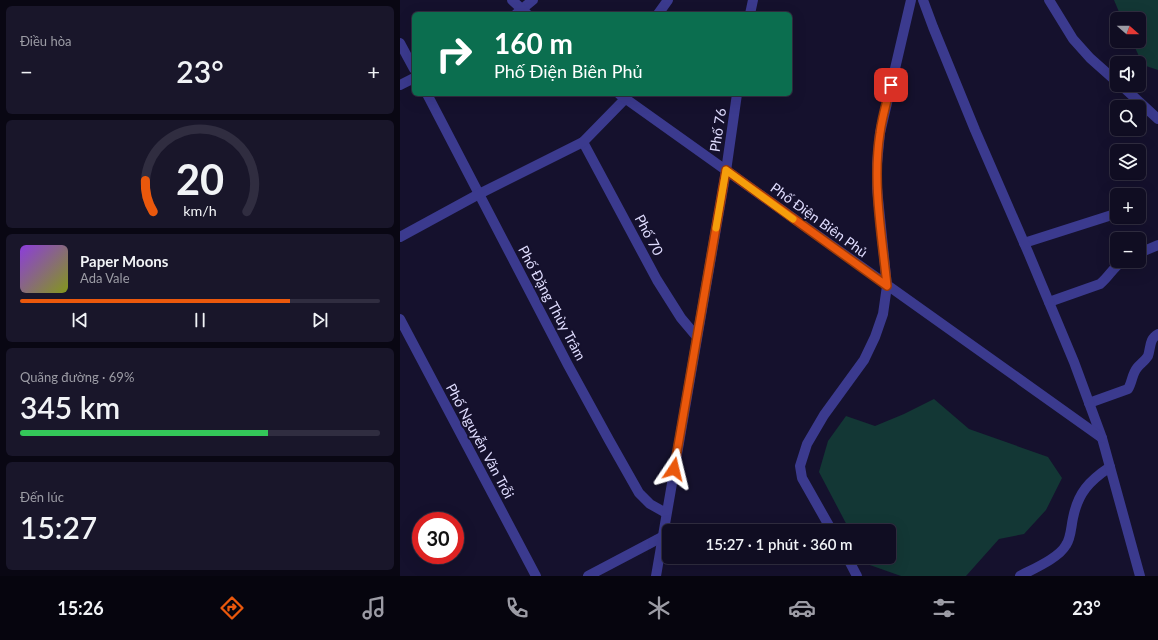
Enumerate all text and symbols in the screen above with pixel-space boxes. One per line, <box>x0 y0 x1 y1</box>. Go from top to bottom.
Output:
north arrow <box>1110 12 1146 48</box>
map controls <box>1110 12 1146 268</box>
text: 160 m <box>494 26 573 60</box>
icon: right <box>428 28 480 80</box>
text: Điều hòa <box>20 33 72 49</box>
text: 23° <box>176 53 224 89</box>
button: sound <box>1110 56 1146 92</box>
text: − <box>20 58 33 85</box>
text: + <box>367 58 380 85</box>
text: Phố Điện Biên Phủ <box>494 60 643 82</box>
pin <box>874 68 908 102</box>
icon: arrive <box>880 74 902 96</box>
button: search <box>1110 100 1146 136</box>
street label: Phố 76 <box>706 107 729 153</box>
button: layers <box>1110 144 1146 180</box>
text: 20 <box>176 154 224 204</box>
street label: Phố Điện Biên Phủ <box>768 179 871 260</box>
button: + <box>1110 188 1146 224</box>
text: km/h <box>183 202 217 219</box>
street label: Phố 70 <box>632 211 667 258</box>
button: − <box>1110 232 1146 268</box>
street label: Phố Đặng Thùy Trâm <box>515 242 590 363</box>
text: Paper Moons <box>80 252 168 270</box>
text: Ada Vale <box>80 270 130 286</box>
icon: previous <box>69 309 91 331</box>
icon: pause <box>189 309 211 331</box>
icon: next <box>309 309 331 331</box>
text: Quãng đường · 69% <box>20 369 134 385</box>
street label: Phố Nguyễn Văn Trỗi <box>443 380 518 501</box>
text: 345 km <box>20 389 120 425</box>
position arrow <box>653 448 695 490</box>
text: Đến lúc <box>20 489 64 505</box>
text: 15:27 <box>20 509 97 545</box>
speed limit sign: 30 <box>412 512 464 564</box>
text: 15:27 · 1 phút · 360 m <box>705 535 853 553</box>
icon: directions <box>218 594 246 622</box>
icon: music <box>360 594 388 622</box>
icon: phone <box>503 594 531 622</box>
icon: climate <box>645 594 673 622</box>
icon: car <box>788 594 816 622</box>
icon: filters <box>930 594 958 622</box>
text: 15:26 <box>57 597 104 619</box>
text: 23° <box>1072 597 1101 619</box>

